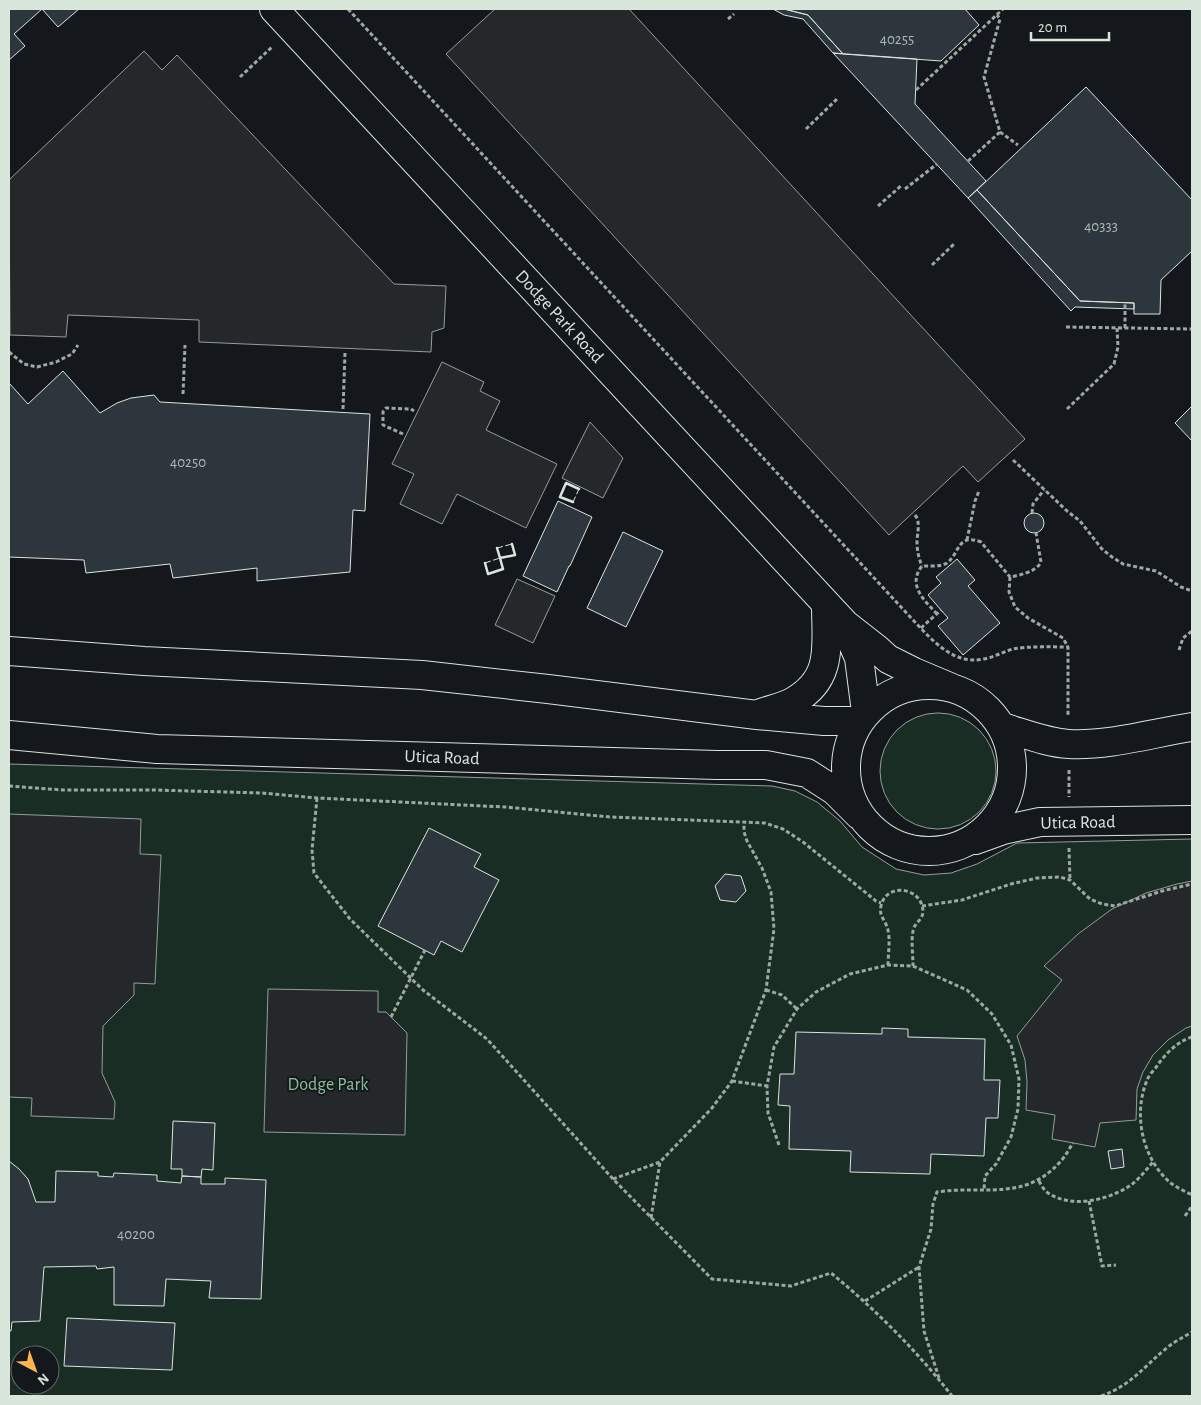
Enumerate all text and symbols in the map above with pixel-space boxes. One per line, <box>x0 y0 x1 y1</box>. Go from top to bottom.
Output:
scale bar <box>1031 10 1108 42</box>
text: 20 m <box>1038 20 1067 35</box>
house number: 40255 <box>880 32 914 47</box>
house number: 40333 <box>1084 219 1118 234</box>
street label: Dodge Park Road <box>512 267 606 367</box>
house number: 40250 <box>170 455 206 470</box>
street label: Utica Road <box>404 748 480 768</box>
street label: Utica Road <box>1040 813 1116 833</box>
park label: Dodge Park <box>288 1076 369 1094</box>
house number: 40200 <box>117 1227 155 1242</box>
north arrow <box>10 1345 60 1395</box>
text: N <box>35 1371 51 1388</box>

